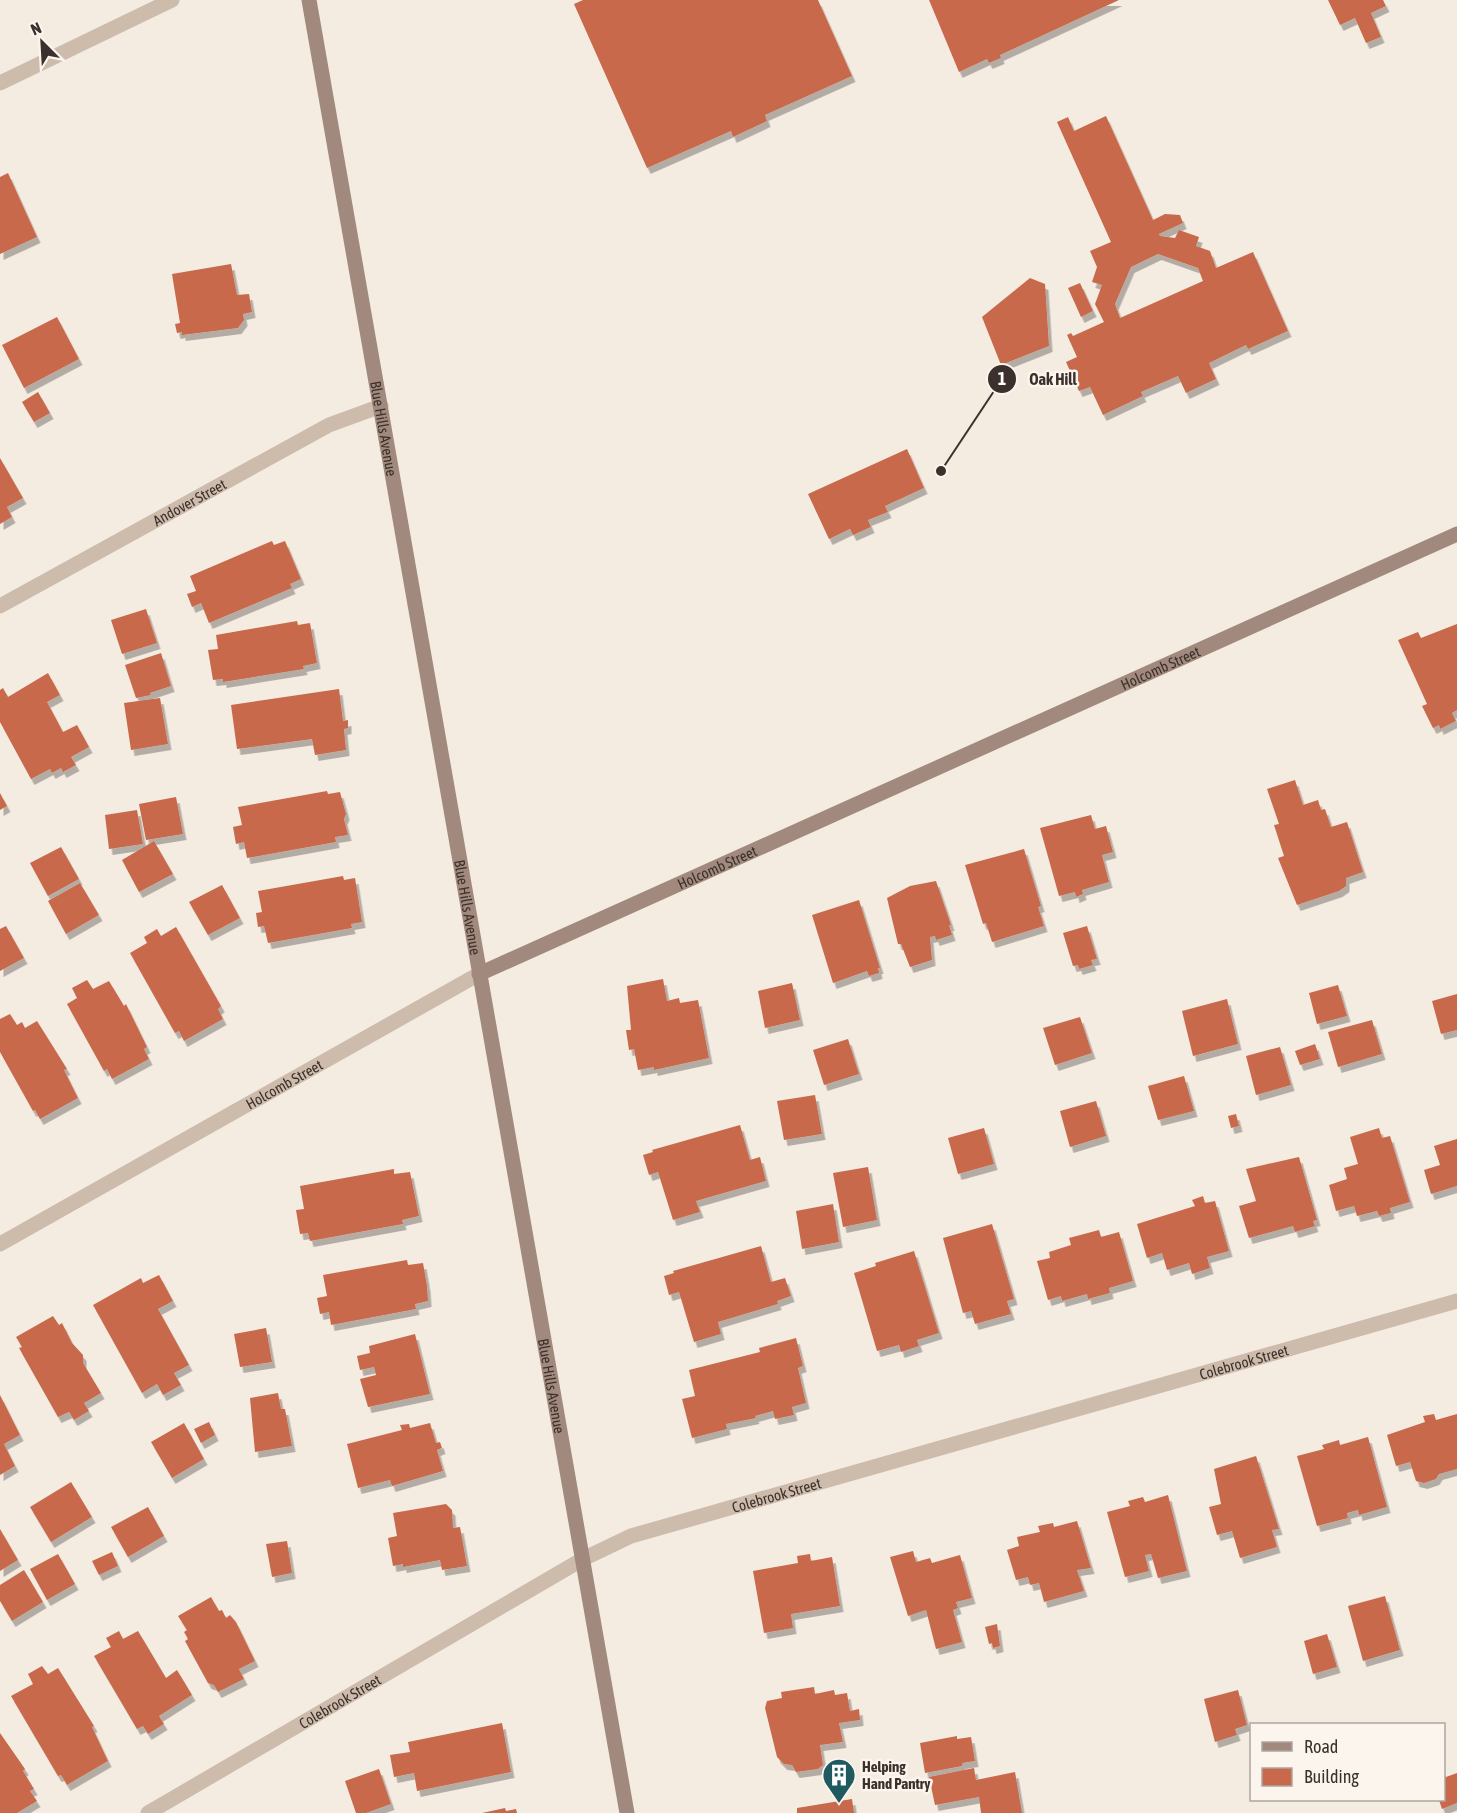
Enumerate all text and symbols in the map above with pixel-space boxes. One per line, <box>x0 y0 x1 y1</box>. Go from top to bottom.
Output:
north arrow <box>12 12 72 72</box>
text: N <box>28 18 44 38</box>
callout: Oak Hill <box>987 362 1089 396</box>
text: 1 <box>998 368 1006 389</box>
text: Oak Hill <box>1029 370 1077 388</box>
street label: Blue Hills Avenue <box>367 380 401 478</box>
street label: Andover Street <box>150 475 229 529</box>
street label: Holcomb Street <box>1118 642 1203 693</box>
street label: Holcomb Street <box>675 842 759 892</box>
street label: Blue Hills Avenue <box>451 858 485 956</box>
street label: Holcomb Street <box>243 1056 325 1112</box>
street label: Blue Hills Avenue <box>535 1337 569 1435</box>
street label: Colebrook Street <box>1197 1341 1290 1382</box>
street label: Colebrook Street <box>730 1474 823 1515</box>
street label: Colebrook Street <box>296 1671 384 1732</box>
legend <box>1250 1723 1445 1801</box>
text: Road <box>1304 1736 1338 1757</box>
building icon: Helping Hand Pantry <box>821 1757 857 1804</box>
place label: Helping Hand Pantry <box>862 1758 931 1792</box>
text: Building <box>1304 1766 1359 1787</box>

